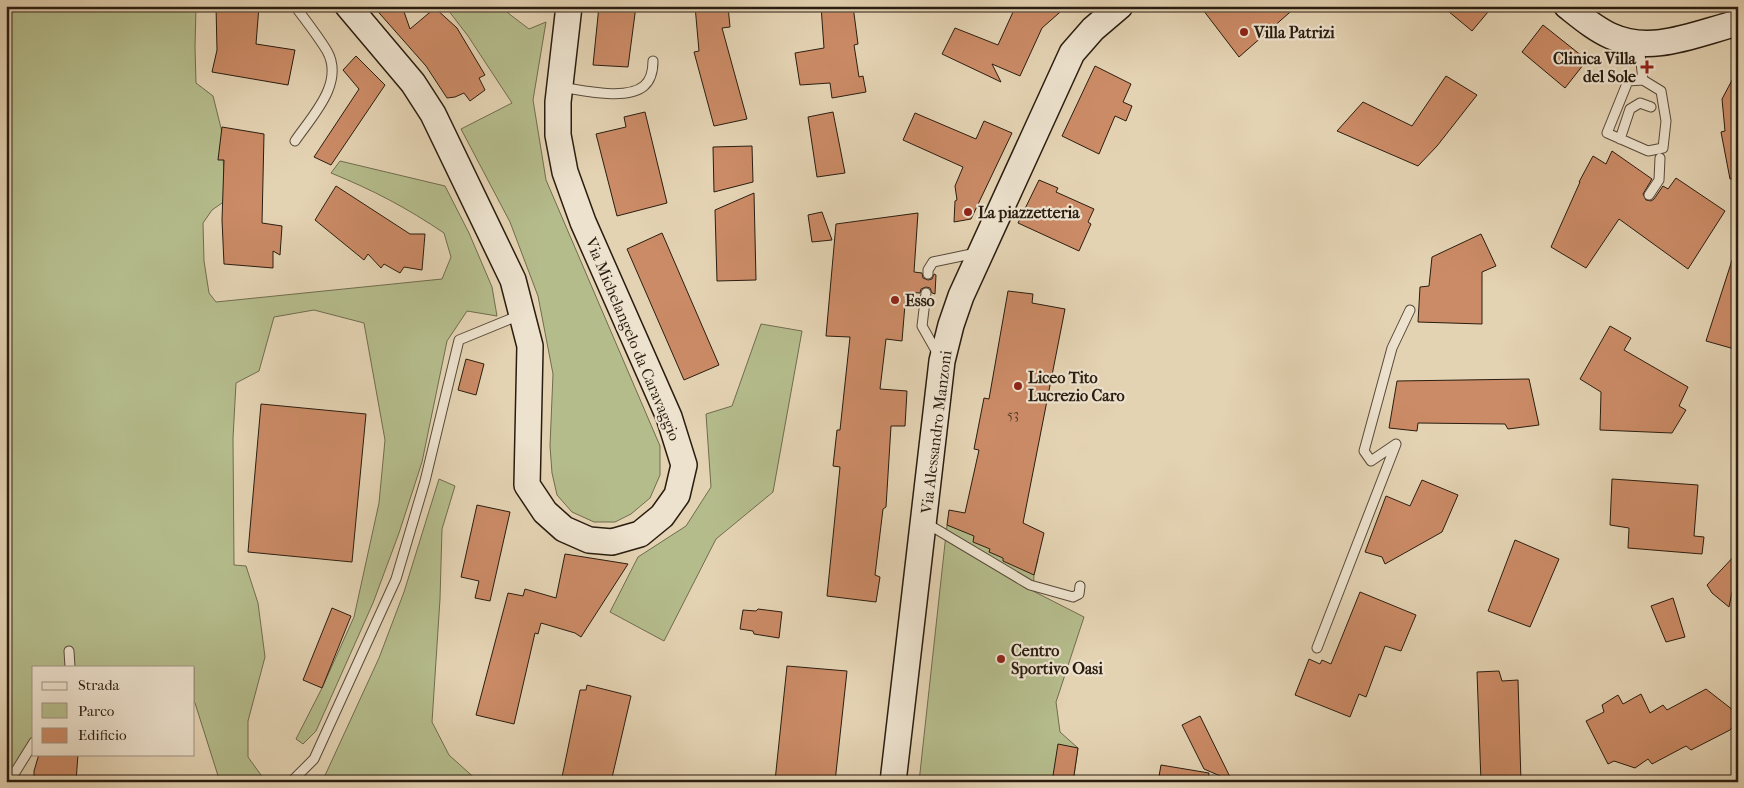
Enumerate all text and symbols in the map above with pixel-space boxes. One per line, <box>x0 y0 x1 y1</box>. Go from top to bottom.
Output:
place label: Villa Patrizi <box>1253 23 1335 42</box>
marker: Villa Patrizi <box>1238 26 1250 38</box>
place label: Clinica Villa del Sole <box>1553 49 1637 86</box>
marker: Clinica Villa del Sole <box>1640 60 1654 74</box>
place label: La piazzetteria <box>978 203 1080 223</box>
marker: La piazzetteria <box>962 206 974 218</box>
street label: Via Michelangelo da Caravaggio <box>581 234 685 444</box>
place label: Esso <box>905 291 935 310</box>
marker: Esso <box>889 294 901 306</box>
street label: Via Alessandro Manzoni <box>916 349 955 516</box>
place label: Liceo Tito Lucrezio Caro <box>1028 368 1125 405</box>
marker: Liceo Tito Lucrezio Caro <box>1012 380 1024 392</box>
house number: 53 <box>1007 406 1019 423</box>
place label: Centro Sportivo Oasi <box>1011 641 1103 679</box>
marker: Centro Sportivo Oasi <box>995 653 1007 665</box>
legend <box>32 666 195 756</box>
text: Strada <box>78 676 121 694</box>
text: Parco <box>78 702 115 720</box>
text: Edificio <box>78 726 127 744</box>

